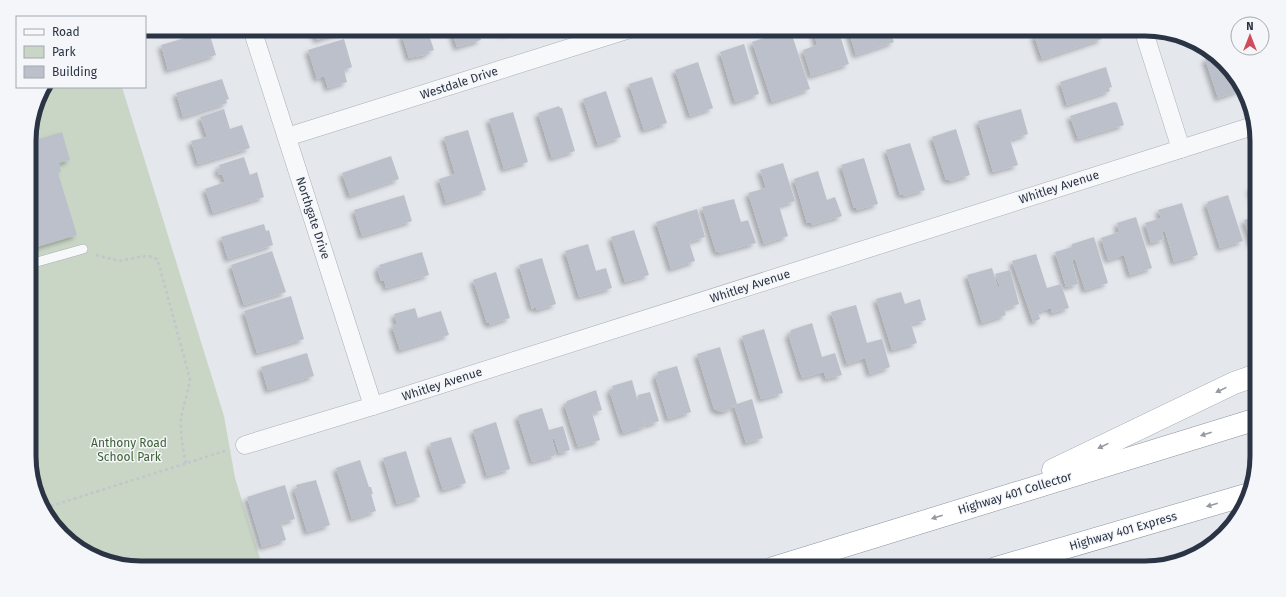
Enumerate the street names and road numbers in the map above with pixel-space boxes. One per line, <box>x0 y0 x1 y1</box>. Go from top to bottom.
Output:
street label: Westdale Drive <box>418 64 500 102</box>
street label: Whitley Avenue <box>1017 167 1101 207</box>
street label: Northgate Drive <box>293 175 333 261</box>
street label: Whitley Avenue <box>708 266 792 306</box>
street label: Whitley Avenue <box>400 364 484 404</box>
street label: Highway 401 Collector <box>956 469 1074 517</box>
street label: Highway 401 Express <box>1068 509 1179 553</box>

